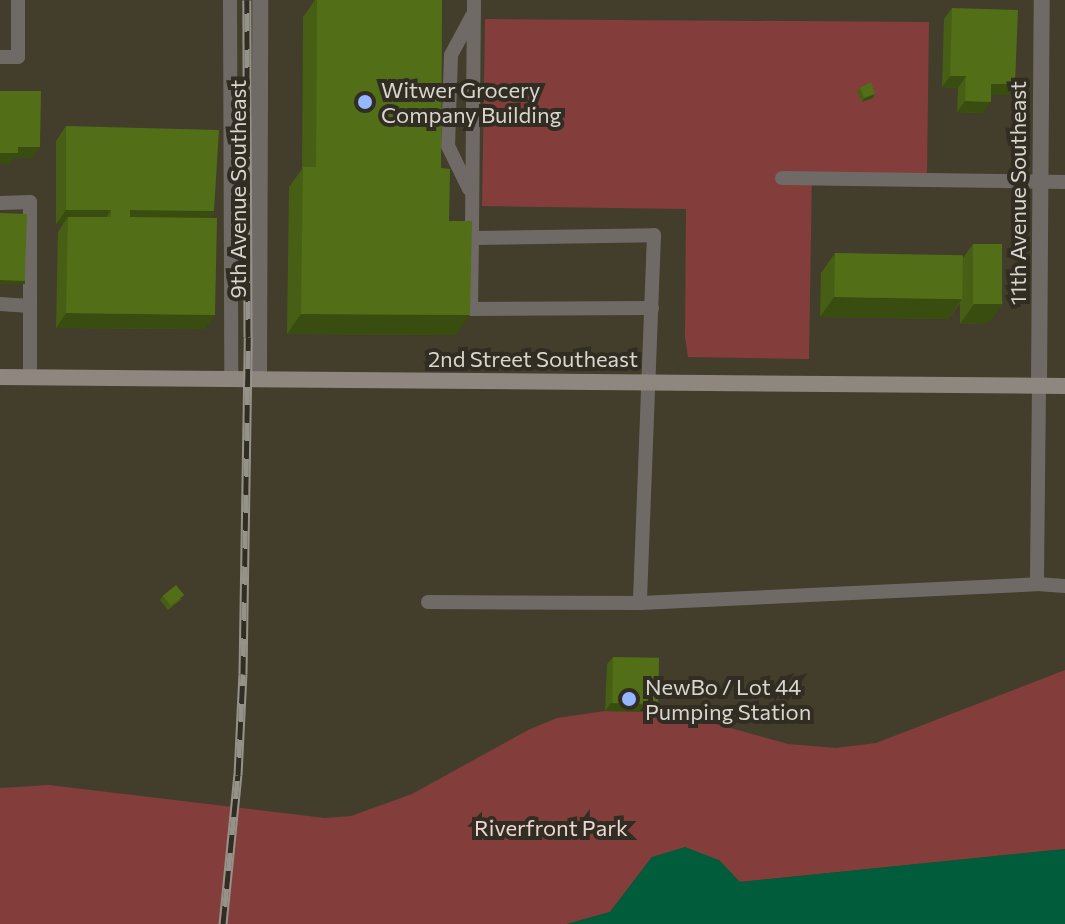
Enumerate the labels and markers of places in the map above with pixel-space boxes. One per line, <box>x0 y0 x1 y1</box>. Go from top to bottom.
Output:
place label: Witwer Grocery Company Building <box>381 76 562 128</box>
marker: Witwer Grocery Company Building <box>356 93 374 111</box>
place label: NewBo / Lot 44 Pumping Station <box>645 673 811 724</box>
marker: NewBo / Lot 44 Pumping Station <box>620 690 638 708</box>

